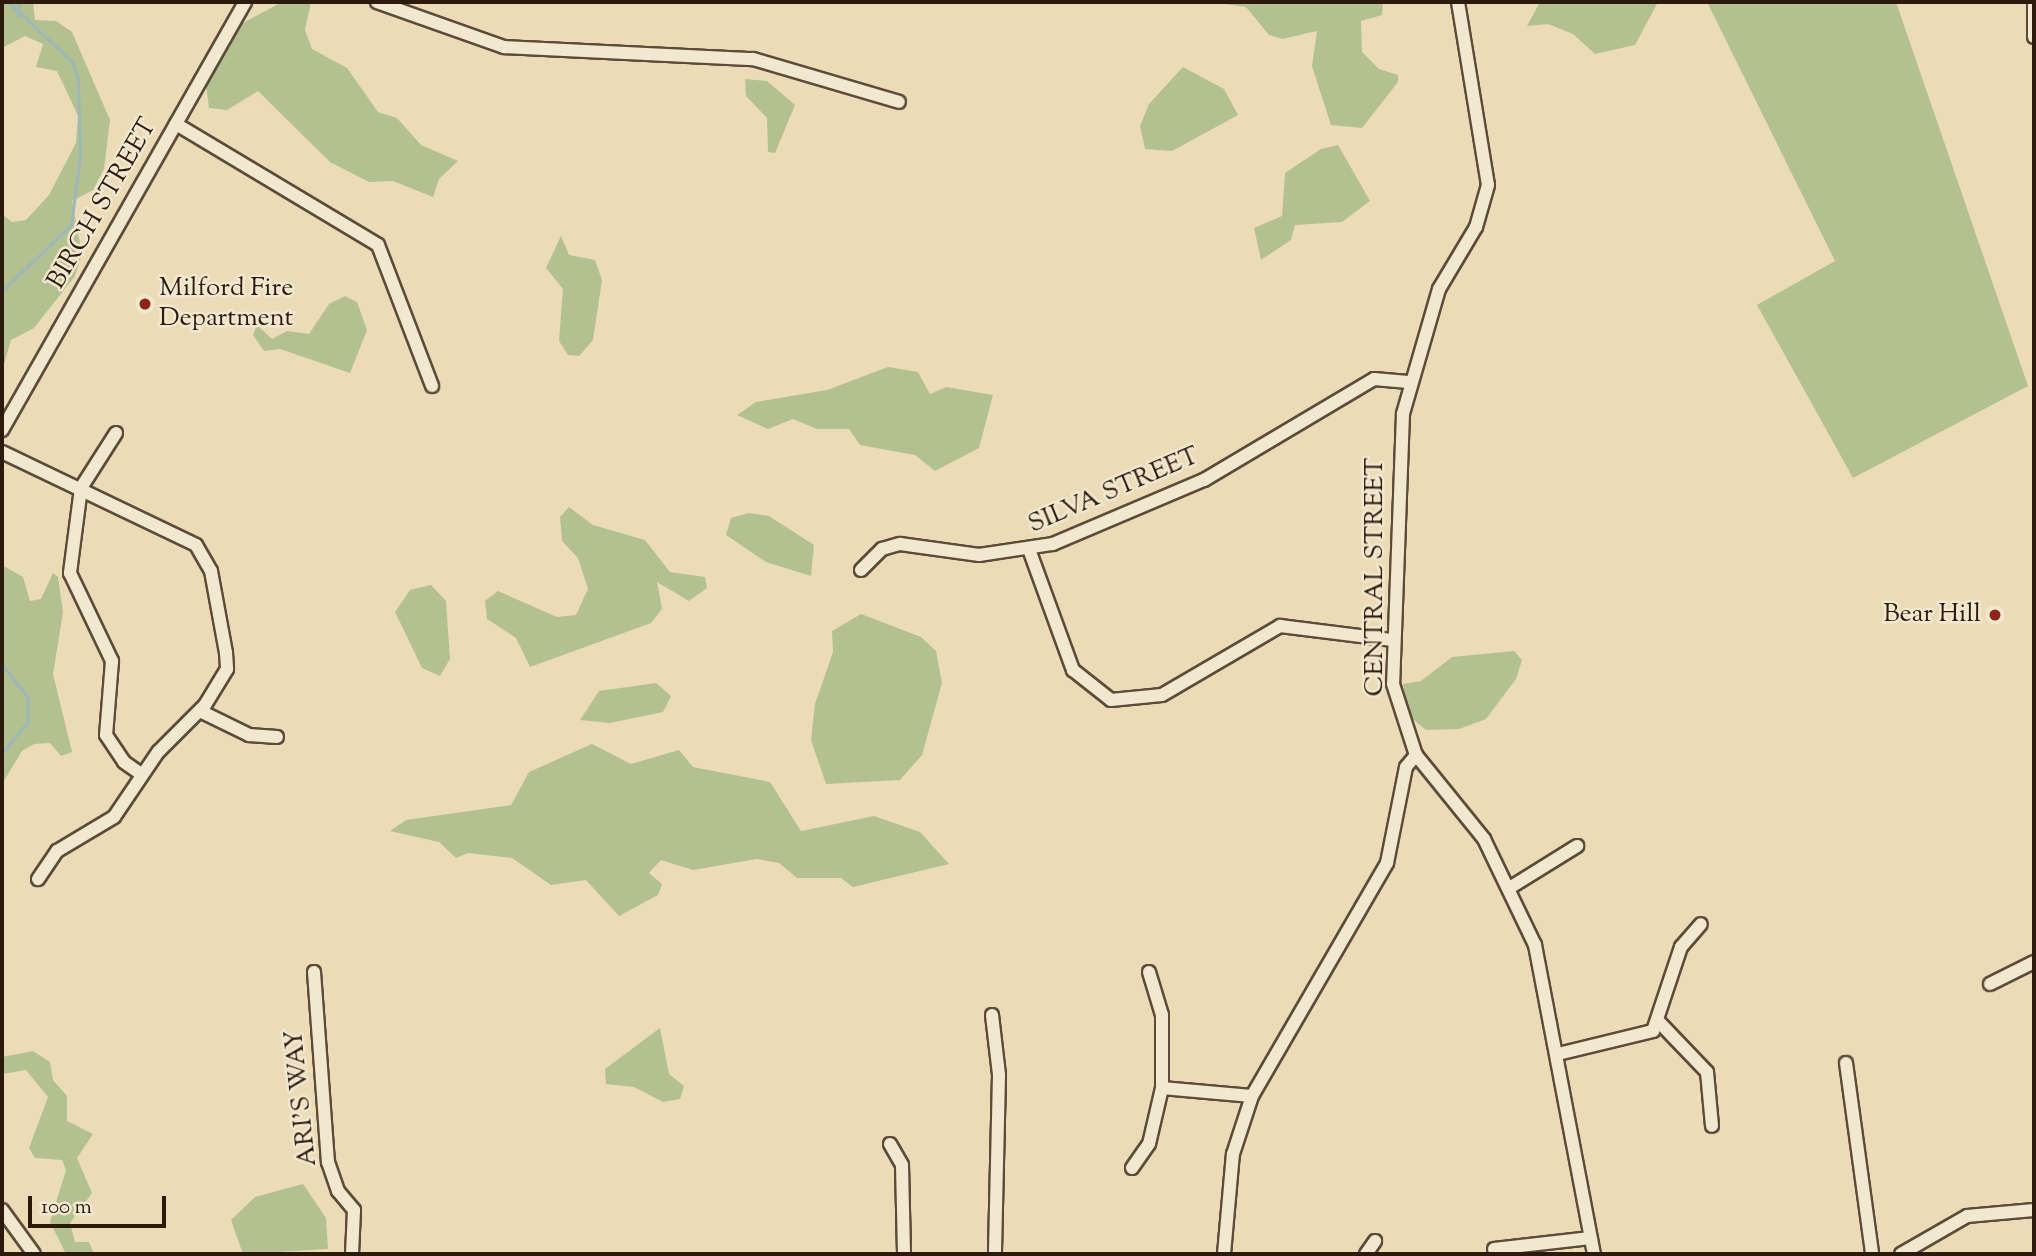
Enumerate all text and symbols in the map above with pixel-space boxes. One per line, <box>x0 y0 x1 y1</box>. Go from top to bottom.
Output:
street label: BIRCH STREET <box>41 113 165 295</box>
place label: Milford Fire Department <box>159 273 293 334</box>
marker: Milford Fire Department <box>137 296 153 312</box>
street label: SILVA STREET <box>1024 441 1204 541</box>
street label: CENTRAL STREET <box>1360 458 1392 696</box>
place label: Bear Hill <box>1883 599 1981 631</box>
marker: Bear Hill <box>1987 607 2003 623</box>
street label: ARI'S WAY <box>279 1028 325 1168</box>
scale bar <box>32 1182 170 1226</box>
text: 100 m <box>41 1193 92 1223</box>

